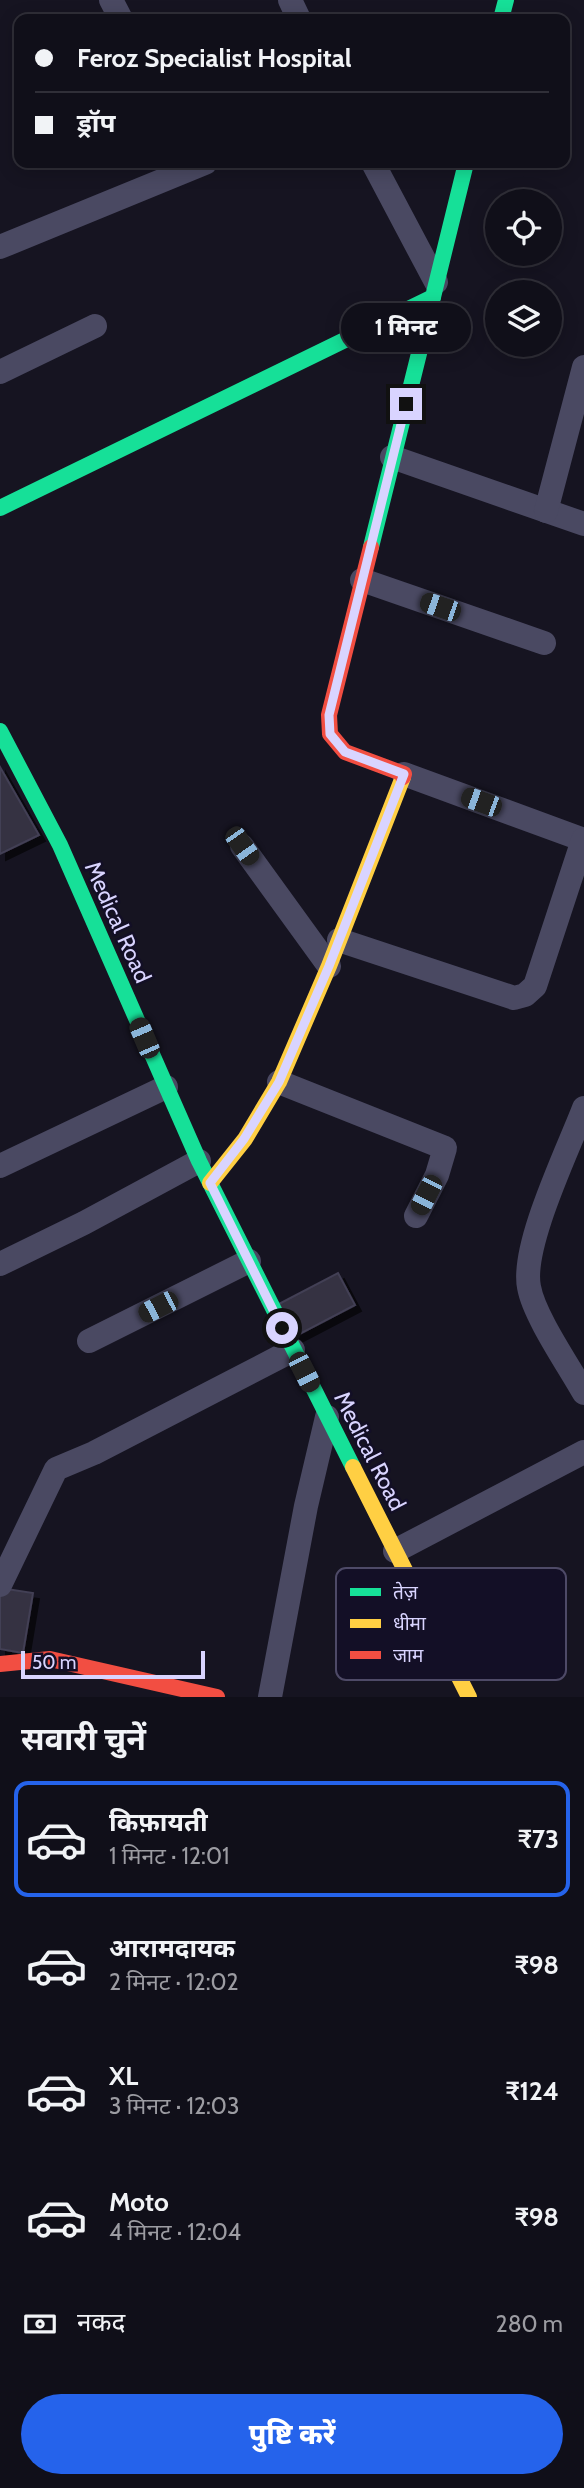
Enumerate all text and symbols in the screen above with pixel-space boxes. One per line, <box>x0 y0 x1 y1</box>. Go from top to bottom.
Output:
text: Feroz Specialist Hospital <box>77 42 352 74</box>
text: ड्रॉप <box>77 107 115 139</box>
map controls <box>485 189 562 357</box>
button: locate <box>485 189 562 266</box>
button: layers <box>485 280 562 357</box>
callout: 1 मिनट <box>341 302 471 352</box>
text: 1 मिनट <box>374 313 438 341</box>
route end <box>390 388 422 420</box>
car <box>417 590 464 624</box>
car <box>458 785 505 819</box>
car <box>222 823 263 869</box>
street label: Medical Road <box>79 857 157 987</box>
car <box>127 1015 162 1061</box>
car <box>408 1172 445 1218</box>
car <box>135 1288 182 1326</box>
route start <box>266 1312 298 1344</box>
car <box>286 1349 323 1395</box>
street label: Medical Road <box>328 1387 412 1515</box>
legend <box>336 1568 566 1680</box>
text: तेज़ <box>393 1581 419 1604</box>
text: धीमा <box>393 1612 427 1635</box>
text: जाम <box>393 1644 424 1667</box>
scale bar <box>21 1648 205 1680</box>
text: 50 m <box>32 1651 76 1674</box>
text: सवारी चुनें <box>21 1719 146 1758</box>
text: किफ़ायती <box>109 1806 208 1838</box>
icon: car <box>25 1808 88 1871</box>
text: ₹73 <box>518 1823 559 1855</box>
text: 1 मिनट · 12:01 <box>109 1842 229 1870</box>
text: आरामदायक <box>109 1932 235 1964</box>
icon: car <box>25 1934 88 1997</box>
text: ₹98 <box>515 1949 559 1981</box>
text: 2 मिनट · 12:02 <box>109 1968 239 1996</box>
icon: car <box>25 2060 88 2123</box>
text: XL <box>109 2060 138 2092</box>
text: ₹124 <box>505 2075 559 2107</box>
text: 3 मिनट · 12:03 <box>109 2092 239 2120</box>
icon: car <box>25 2186 88 2249</box>
text: Moto <box>109 2186 169 2218</box>
text: ₹98 <box>515 2201 559 2233</box>
text: 4 मिनट · 12:04 <box>109 2218 241 2246</box>
icon: cash <box>21 2305 59 2343</box>
text: नकद <box>77 2306 125 2338</box>
text: 280 m <box>496 2310 563 2338</box>
button: पुष्टि करें <box>21 2394 563 2474</box>

